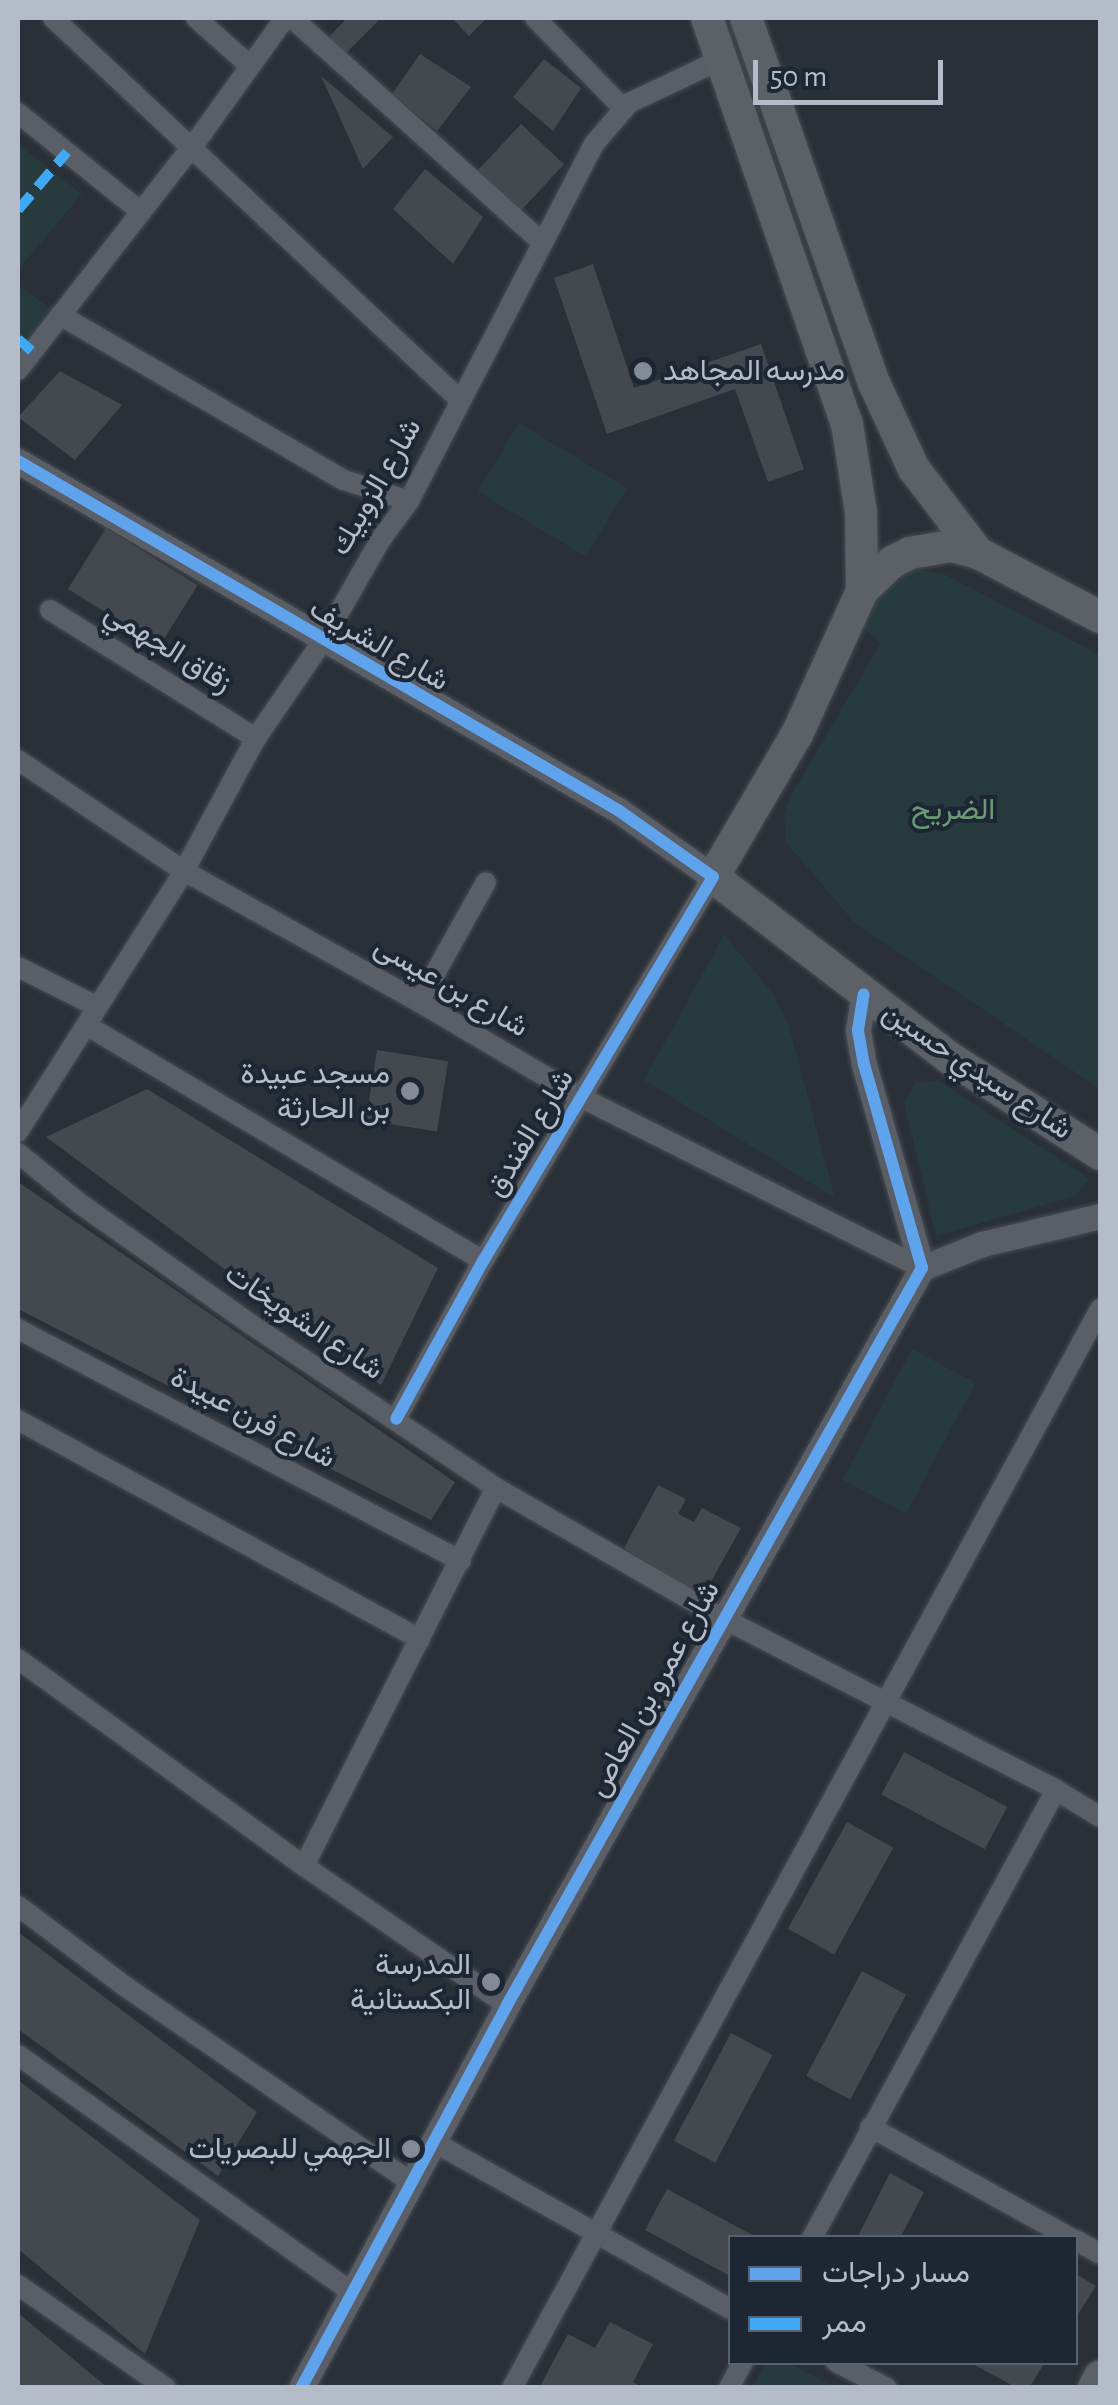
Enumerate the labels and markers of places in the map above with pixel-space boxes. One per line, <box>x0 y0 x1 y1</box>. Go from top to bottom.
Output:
place label: مدرسه المجاهد <box>663 353 845 389</box>
marker: مدرسه المجاهد <box>632 360 654 382</box>
place label: مسجد عبيدة بن الحارثة <box>240 1056 390 1126</box>
marker: مسجد عبيدة بن الحارثة <box>399 1080 421 1102</box>
place label: المدرسة البكستانية <box>350 1947 471 2018</box>
marker: المدرسة البكستانية <box>480 1971 502 1993</box>
place label: الجهمي للبصريات <box>189 2131 391 2167</box>
marker: الجهمي للبصريات <box>400 2138 422 2160</box>

